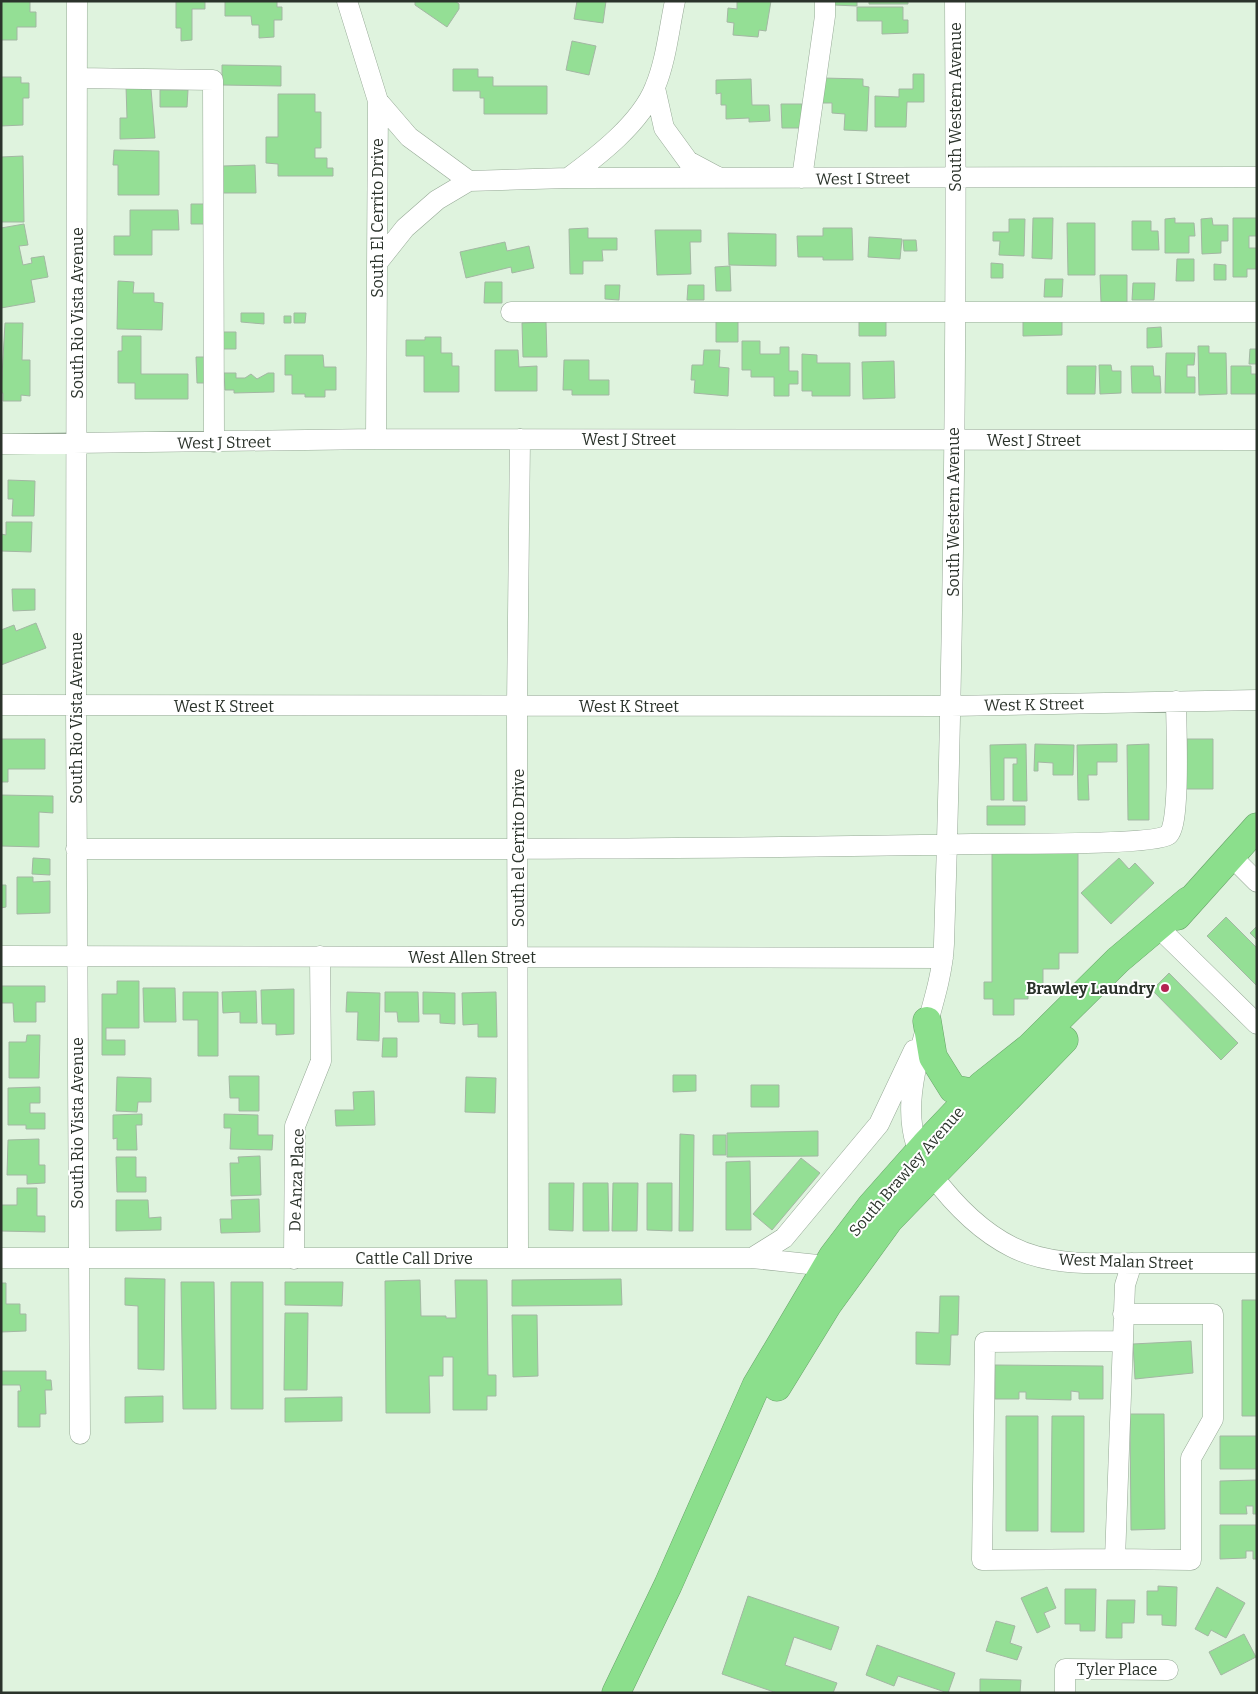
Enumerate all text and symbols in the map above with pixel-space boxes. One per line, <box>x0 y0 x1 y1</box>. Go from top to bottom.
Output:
street label: South Western Avenue <box>946 22 965 192</box>
street label: South El Cerrito Drive <box>368 138 387 298</box>
street label: West I Street <box>816 168 911 189</box>
street label: South Rio Vista Avenue <box>68 227 87 399</box>
street label: South Western Avenue <box>944 427 963 597</box>
street label: West J Street <box>582 430 676 449</box>
street label: West J Street <box>987 431 1081 450</box>
street label: West J Street <box>177 432 272 453</box>
street label: South Rio Vista Avenue <box>67 632 86 804</box>
street label: West K Street <box>984 694 1085 715</box>
street label: West K Street <box>174 697 274 716</box>
street label: West K Street <box>579 697 679 716</box>
street label: South el Cerrito Drive <box>509 769 528 927</box>
street label: West Allen Street <box>408 948 536 967</box>
place label: Brawley Laundry <box>1026 979 1155 998</box>
marker: Brawley Laundry <box>1159 982 1171 994</box>
street label: South Rio Vista Avenue <box>68 1037 87 1209</box>
street label: South Brawley Avenue <box>845 1103 968 1240</box>
street label: De Anza Place <box>285 1128 308 1232</box>
street label: Cattle Call Drive <box>355 1249 473 1268</box>
street label: West Malan Street <box>1058 1250 1194 1273</box>
street label: Tyler Place <box>1077 1660 1157 1679</box>

